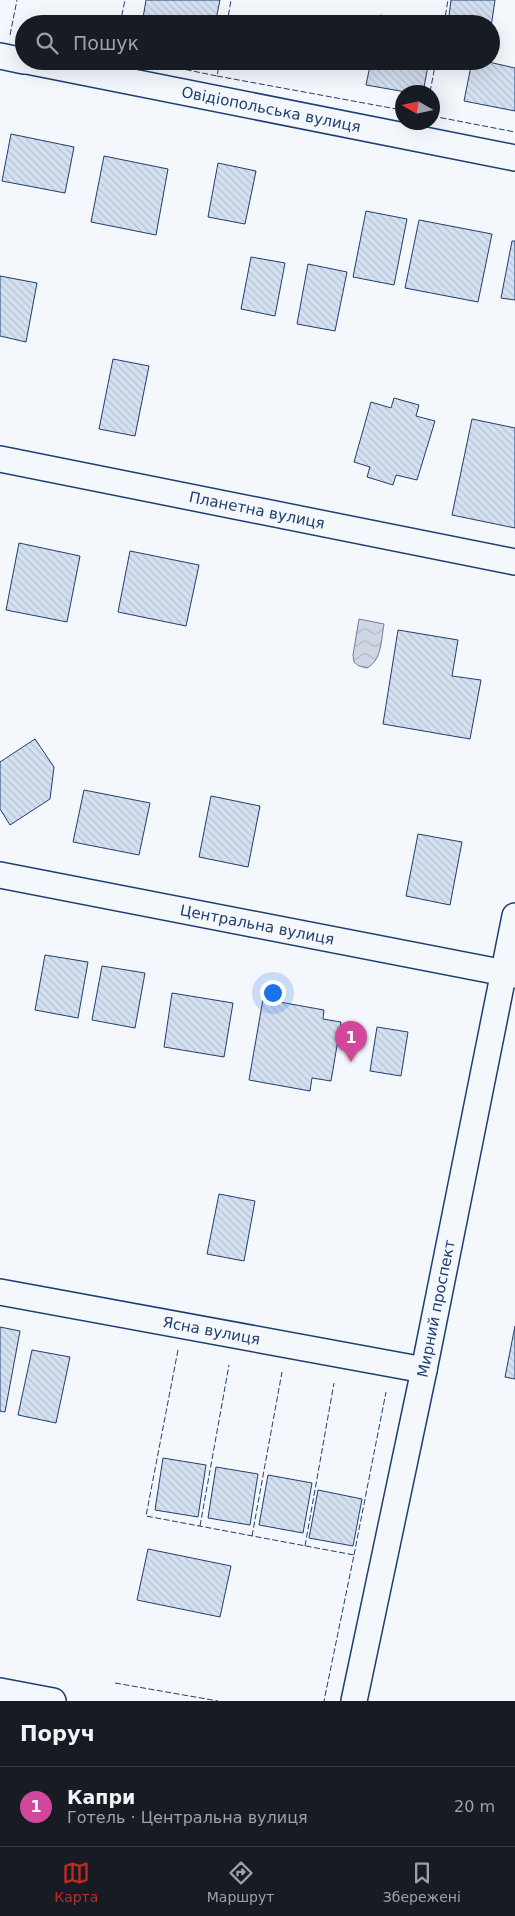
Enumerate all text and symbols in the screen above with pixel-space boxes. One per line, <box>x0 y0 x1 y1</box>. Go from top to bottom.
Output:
search box <box>15 15 500 70</box>
icon: search <box>33 29 61 57</box>
text: Пошук <box>73 32 139 54</box>
street label: Овідіопольська вулиця <box>180 83 362 136</box>
north arrow <box>395 85 440 130</box>
street label: Планетна вулиця <box>187 488 326 533</box>
street label: Центральна вулиця <box>179 901 336 949</box>
your location <box>260 980 286 1006</box>
pin: 1 <box>335 1021 367 1062</box>
street label: Мирний проспект <box>414 1238 459 1379</box>
street label: Ясна вулиця <box>161 1313 262 1349</box>
text: Поруч <box>20 1722 95 1746</box>
text: Капри <box>67 1786 135 1808</box>
text: 1 <box>30 1797 42 1816</box>
text: 20 m <box>454 1797 495 1816</box>
text: Готель · Центральна вулиця <box>67 1808 308 1827</box>
tab: Карта <box>54 1859 98 1905</box>
tab: Маршрут <box>207 1859 274 1905</box>
tab: Збережені <box>383 1859 461 1905</box>

